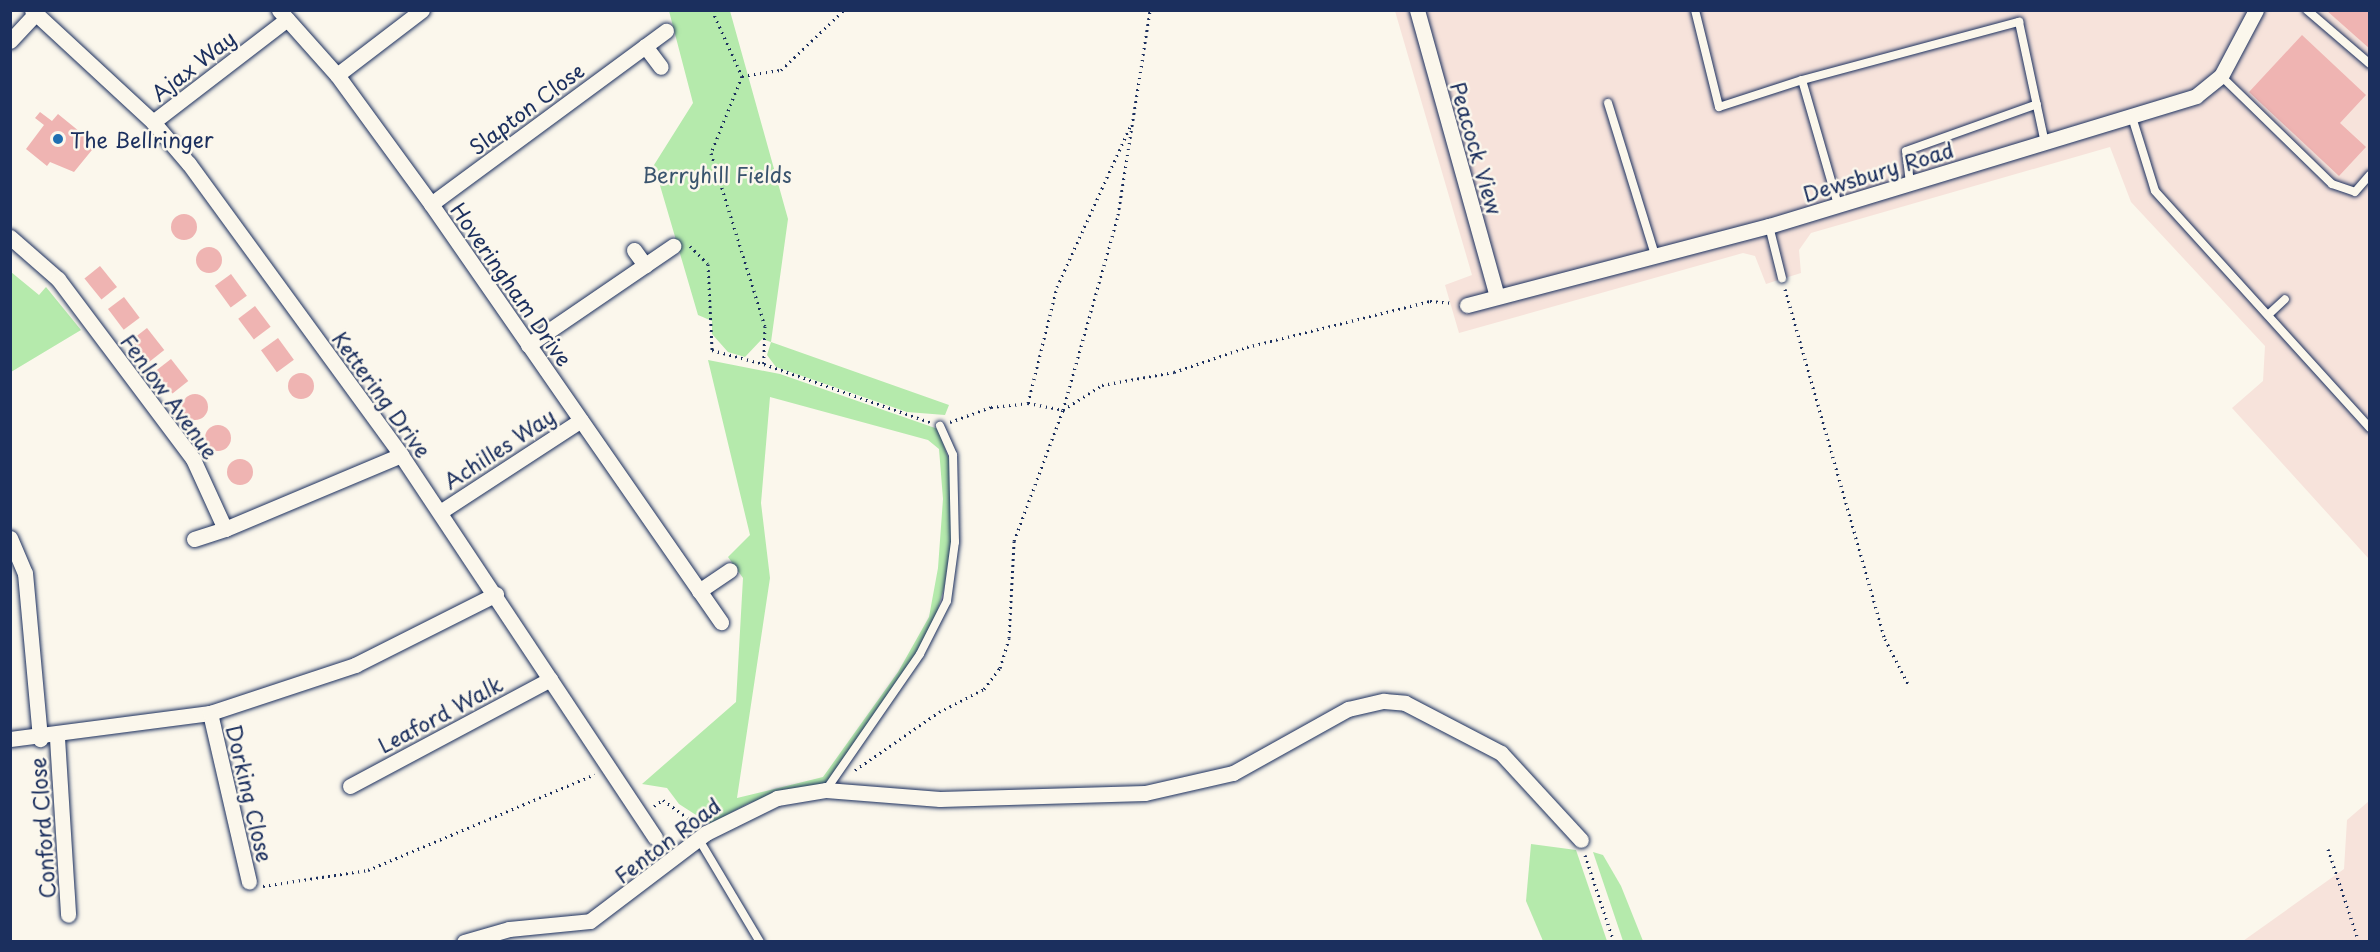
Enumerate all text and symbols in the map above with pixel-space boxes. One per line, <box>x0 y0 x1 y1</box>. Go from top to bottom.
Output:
street label: Ajax Way <box>146 25 240 105</box>
street label: Slapton Close <box>463 56 589 160</box>
street label: Peacock View <box>1446 79 1508 217</box>
place label: The Bellringer <box>70 126 213 152</box>
marker: The Bellringer <box>51 132 65 146</box>
street label: Dewsbury Road <box>1799 136 1957 206</box>
park label: Berryhill Fields <box>642 161 792 187</box>
street label: Hoveringham Drive <box>446 197 578 371</box>
street label: Kettering Drive <box>328 326 436 462</box>
street label: Fenlow Avenue <box>116 329 224 463</box>
street label: Achilles Way <box>438 402 560 494</box>
street label: Leaford Walk <box>374 671 506 757</box>
street label: Dorking Close <box>222 721 278 865</box>
street label: Conford Close <box>24 756 60 900</box>
street label: Fenton Road <box>609 792 725 888</box>

